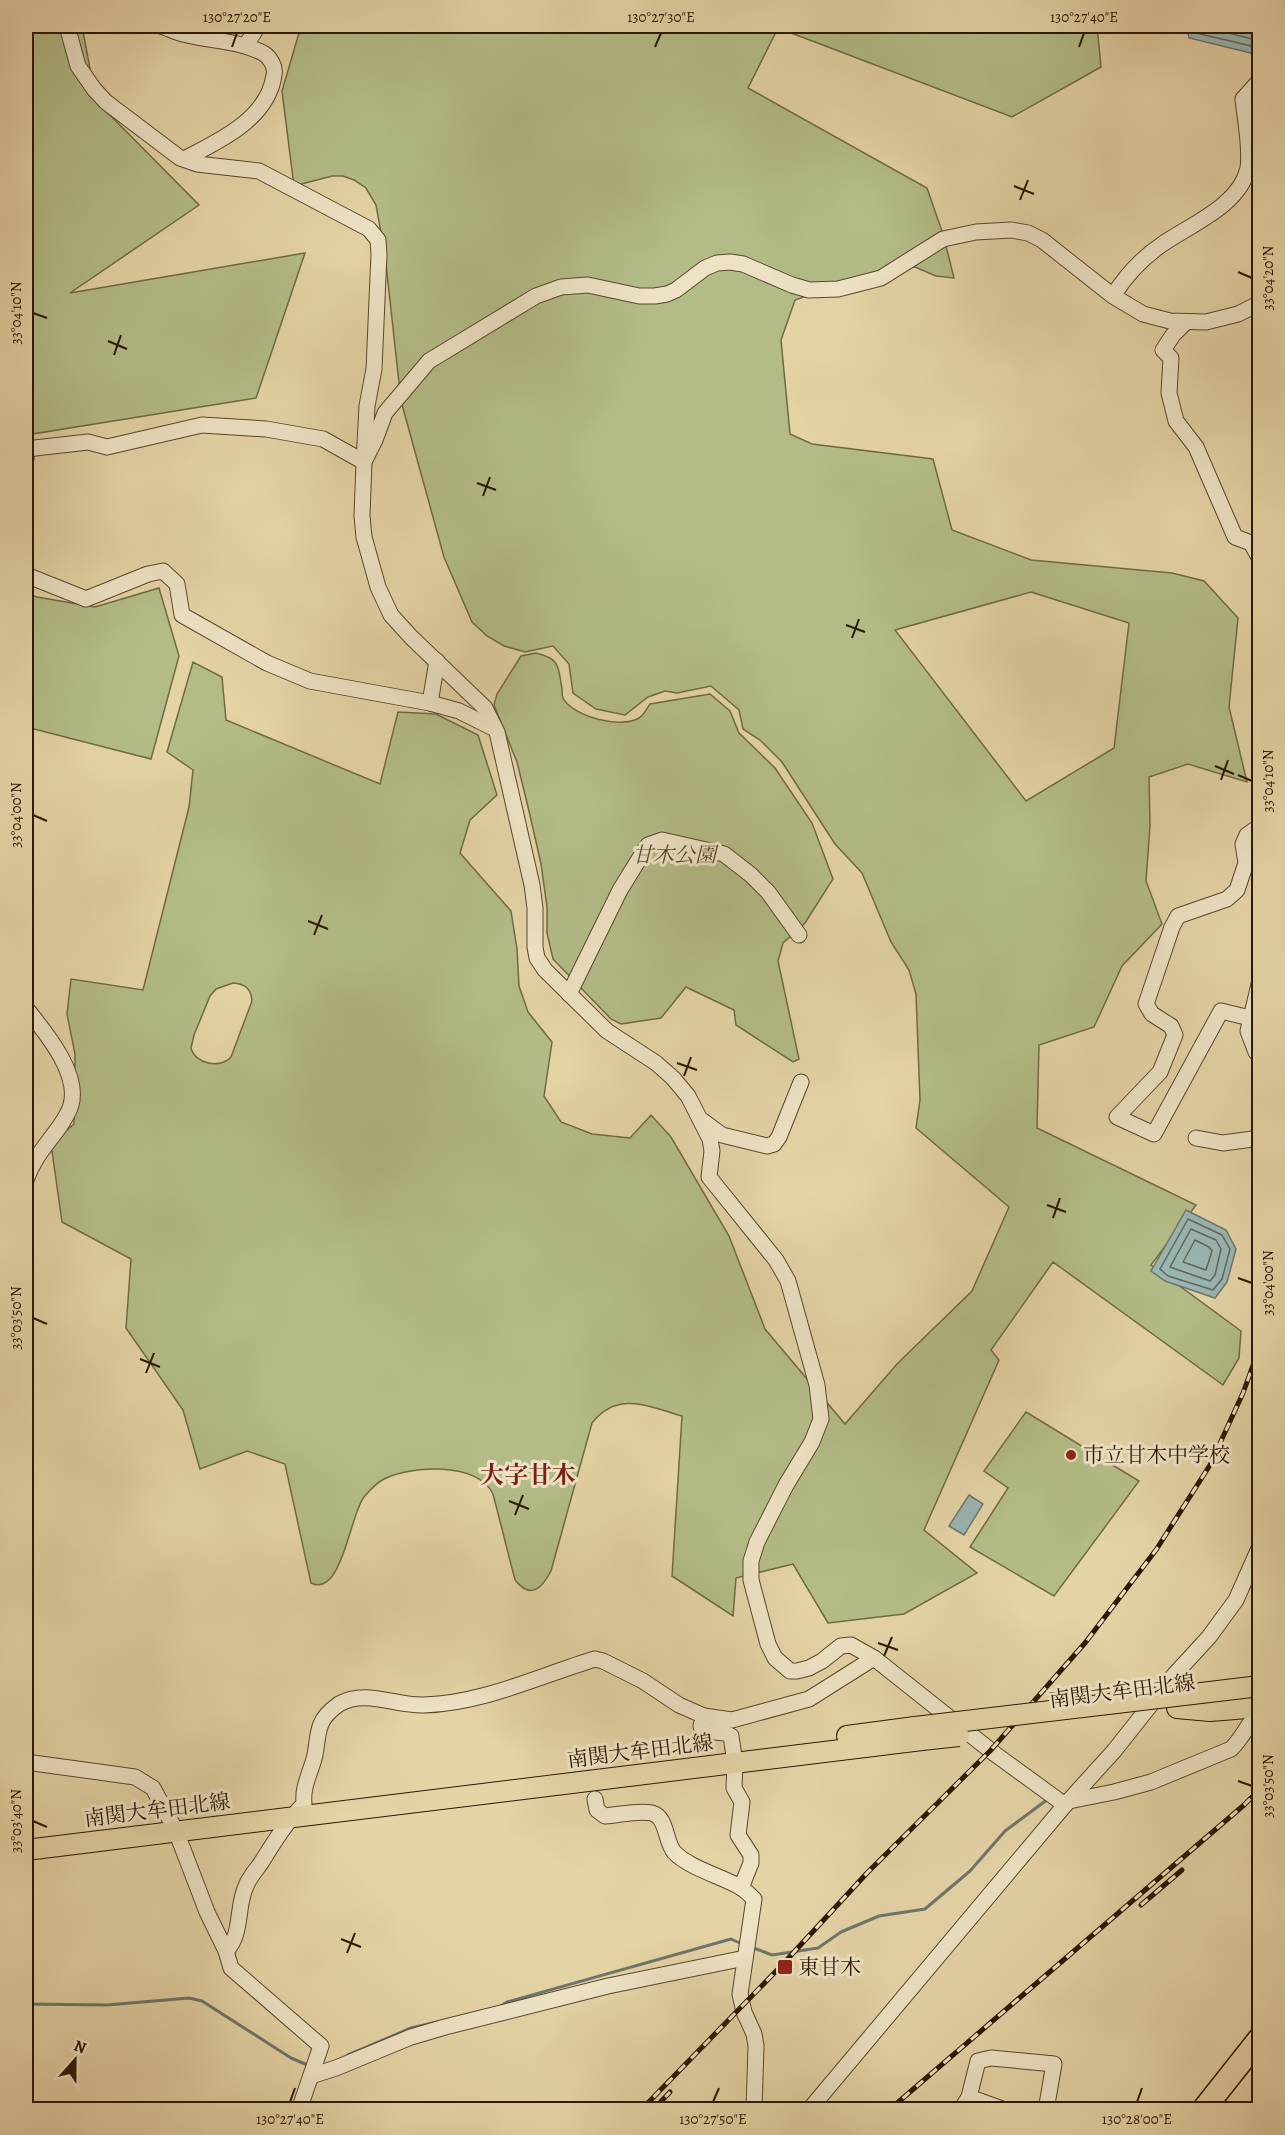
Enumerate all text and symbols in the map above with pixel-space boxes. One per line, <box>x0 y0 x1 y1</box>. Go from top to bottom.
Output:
text: 130°27'20"E <box>203 7 271 27</box>
text: 130°27'30"E <box>627 7 695 27</box>
text: 130°27'40"E <box>1050 7 1118 27</box>
text: 33°04'20"N <box>1258 245 1278 310</box>
text: 33°04'10"N <box>6 281 26 344</box>
text: 33°04'10"N <box>1258 749 1278 812</box>
text: 33°04'00"N <box>6 782 26 848</box>
park label: 甘木公園 <box>632 841 719 869</box>
text: 33°04'00"N <box>1258 1250 1278 1316</box>
text: 33°03'50"N <box>6 1286 26 1350</box>
place label: 市立甘木中学校 <box>1083 1441 1230 1469</box>
marker: 市立甘木中学校 <box>1064 1448 1078 1462</box>
district label: 大字甘木 <box>480 1459 576 1491</box>
street label: 南関大牟田北線 <box>1047 1668 1197 1714</box>
street label: 南関大牟田北線 <box>565 1728 715 1774</box>
text: 33°03'50"N <box>1258 1754 1278 1818</box>
street label: 南関大牟田北線 <box>82 1787 232 1833</box>
text: 33°03'40"N <box>6 1789 26 1853</box>
place label: 東甘木 <box>798 1953 861 1981</box>
marker: 東甘木 <box>776 1958 794 1976</box>
north arrow <box>45 2030 105 2090</box>
text: N <box>71 2035 90 2059</box>
text: 130°27'40"E <box>256 2109 324 2129</box>
text: 130°27'50"E <box>679 2109 747 2129</box>
text: 130°28'00"E <box>1102 2109 1172 2129</box>

